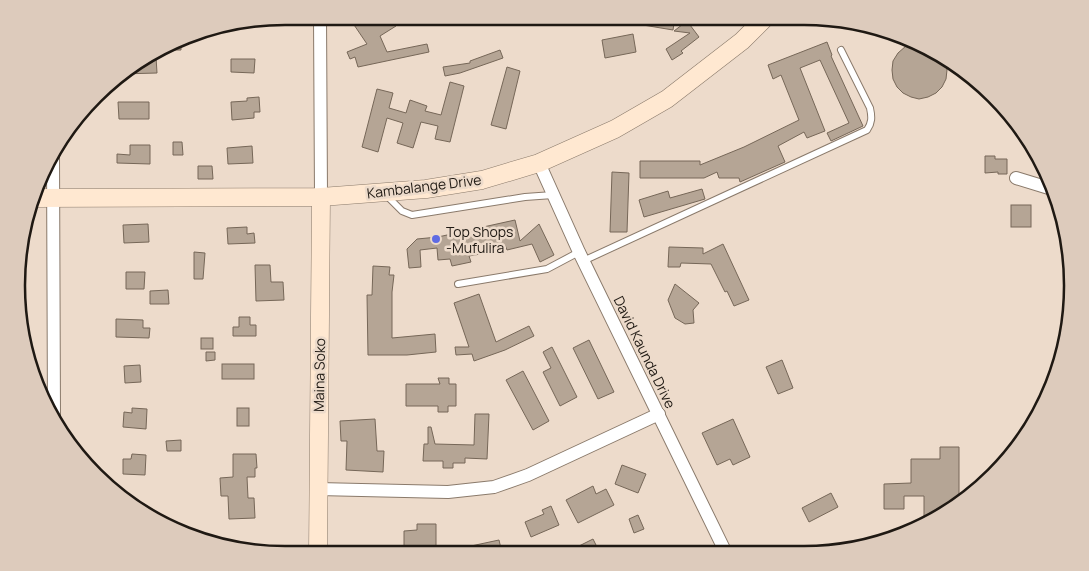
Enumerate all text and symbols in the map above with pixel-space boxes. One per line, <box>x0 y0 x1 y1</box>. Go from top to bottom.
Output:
street label: Kambalange Drive <box>366 170 482 202</box>
place label: Top Shops -Mufulira <box>446 222 513 257</box>
marker: Top Shops -Mufulira <box>430 233 442 245</box>
street label: David Kaunda Drive <box>610 293 680 411</box>
street label: Maina Soko <box>309 338 329 412</box>

